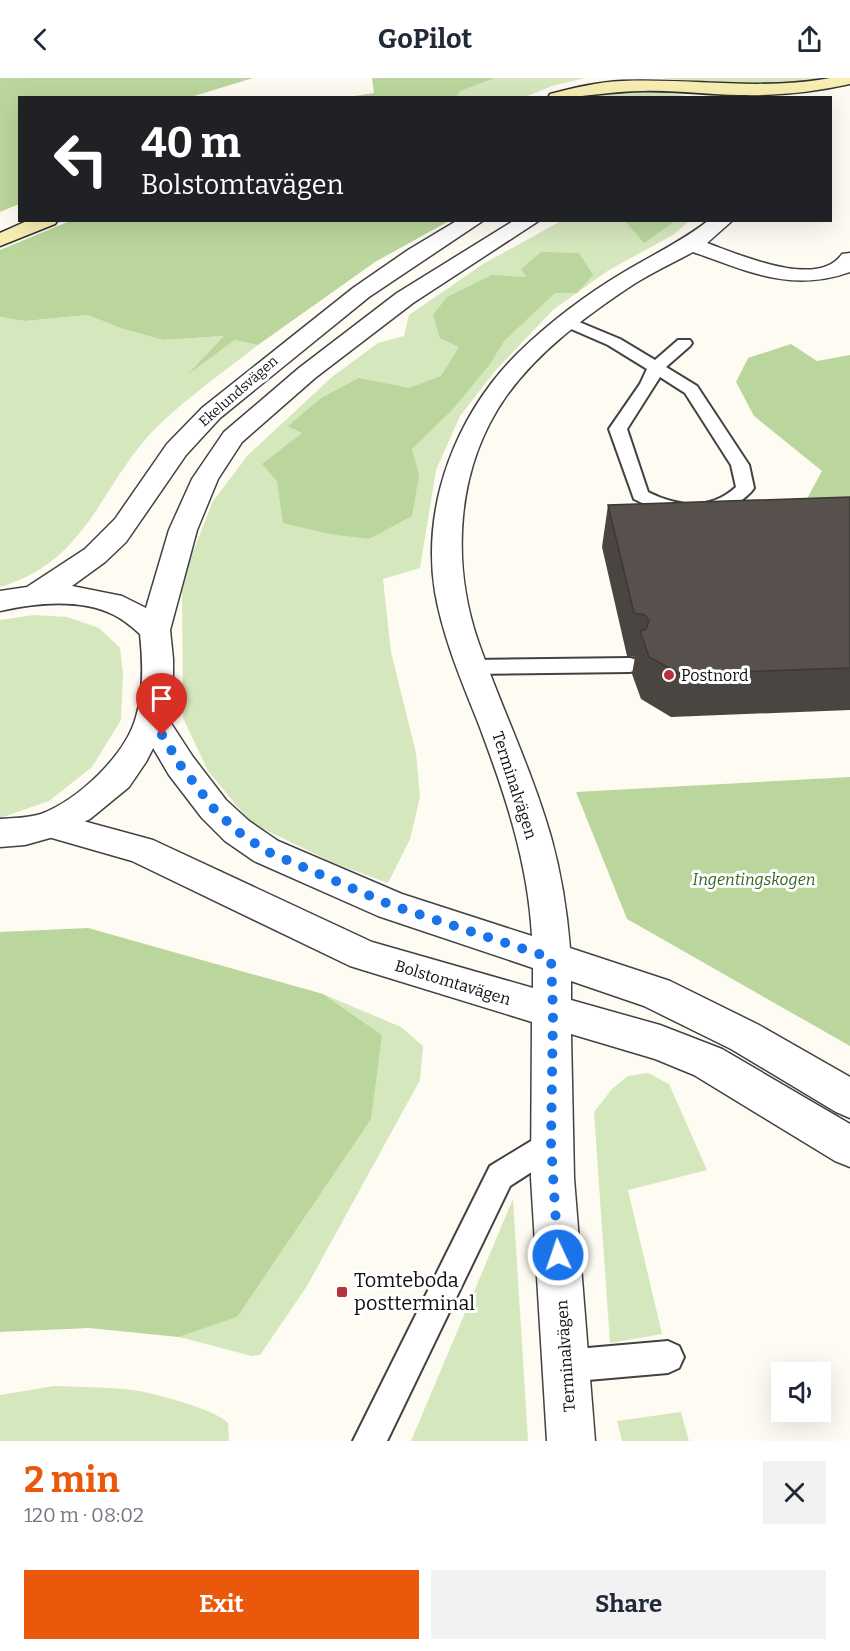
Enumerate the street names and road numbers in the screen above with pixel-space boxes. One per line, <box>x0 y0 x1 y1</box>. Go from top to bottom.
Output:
street label: Ekelundsvägen <box>195 352 281 430</box>
street label: Terminalvägen <box>488 729 541 841</box>
street label: Bolstomtavägen <box>393 956 513 1009</box>
street label: Terminalvägen <box>552 1299 579 1412</box>

